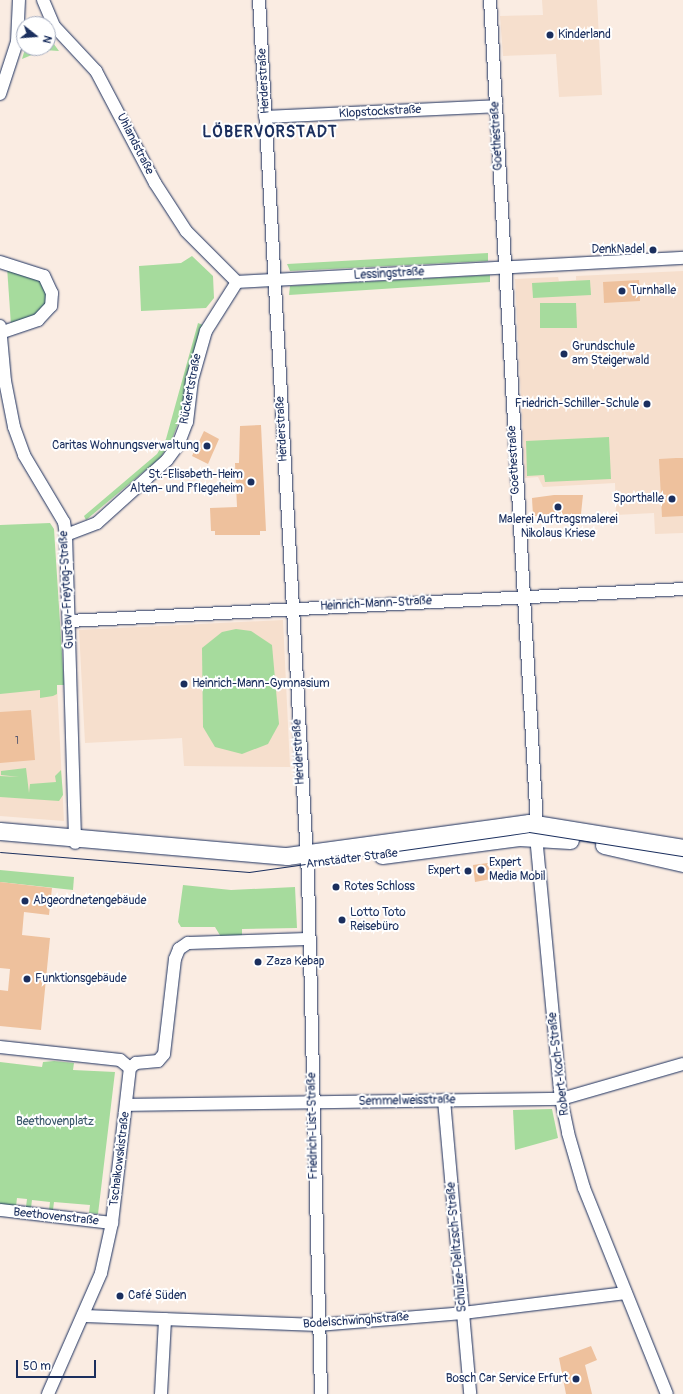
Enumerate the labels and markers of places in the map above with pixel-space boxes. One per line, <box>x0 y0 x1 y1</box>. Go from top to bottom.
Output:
place label: Kinderland <box>558 28 611 42</box>
marker: Kinderland <box>545 30 555 40</box>
place label: DenkNadel <box>592 243 645 257</box>
marker: DenkNadel <box>648 245 658 255</box>
place label: Turnhalle <box>630 284 676 298</box>
marker: Turnhalle <box>617 286 627 296</box>
place label: Grundschule am Steigerwald <box>572 340 649 368</box>
marker: Grundschule am Steigerwald <box>559 349 569 359</box>
place label: Friedrich-Schiller-Schule <box>515 397 639 411</box>
marker: Friedrich-Schiller-Schule <box>642 399 652 409</box>
place label: Caritas Wohnungsverwaltung <box>52 439 199 453</box>
marker: Caritas Wohnungsverwaltung <box>202 441 212 451</box>
place label: St.-Elisabeth-Heim Alten- und Pflegeheim <box>130 468 243 496</box>
marker: St.-Elisabeth-Heim Alten- und Pflegeheim <box>246 477 256 487</box>
place label: Sporthalle <box>613 492 664 506</box>
marker: Sporthalle <box>667 494 677 504</box>
marker: Malerei Auftragsmalerei Nikolaus Kriese <box>553 502 563 512</box>
place label: Malerei Auftragsmalerei Nikolaus Kriese <box>498 513 618 541</box>
place label: Heinrich-Mann-Gymnasium <box>192 677 330 691</box>
marker: Heinrich-Mann-Gymnasium <box>179 679 189 689</box>
place label: Expert Media Mobil <box>489 856 546 884</box>
place label: Expert <box>428 864 460 878</box>
marker: Expert Media Mobil <box>476 865 486 875</box>
marker: Expert <box>463 866 473 876</box>
place label: Rotes Schloss <box>344 880 415 894</box>
marker: Rotes Schloss <box>331 882 341 892</box>
place label: Abgeordnetengebäude <box>33 894 147 908</box>
marker: Abgeordnetengebäude <box>20 896 30 906</box>
place label: Lotto Toto Reisebüro <box>350 906 406 934</box>
marker: Lotto Toto Reisebüro <box>337 915 347 925</box>
place label: Zaza Kebap <box>266 955 324 969</box>
marker: Zaza Kebap <box>253 957 263 967</box>
place label: Funktionsgebäude <box>35 972 127 986</box>
marker: Funktionsgebäude <box>22 974 32 984</box>
place label: Café Süden <box>128 1289 187 1303</box>
marker: Café Süden <box>115 1291 125 1301</box>
place label: Bosch Car Service Erfurt <box>446 1372 568 1386</box>
marker: Bosch Car Service Erfurt <box>571 1374 581 1384</box>

